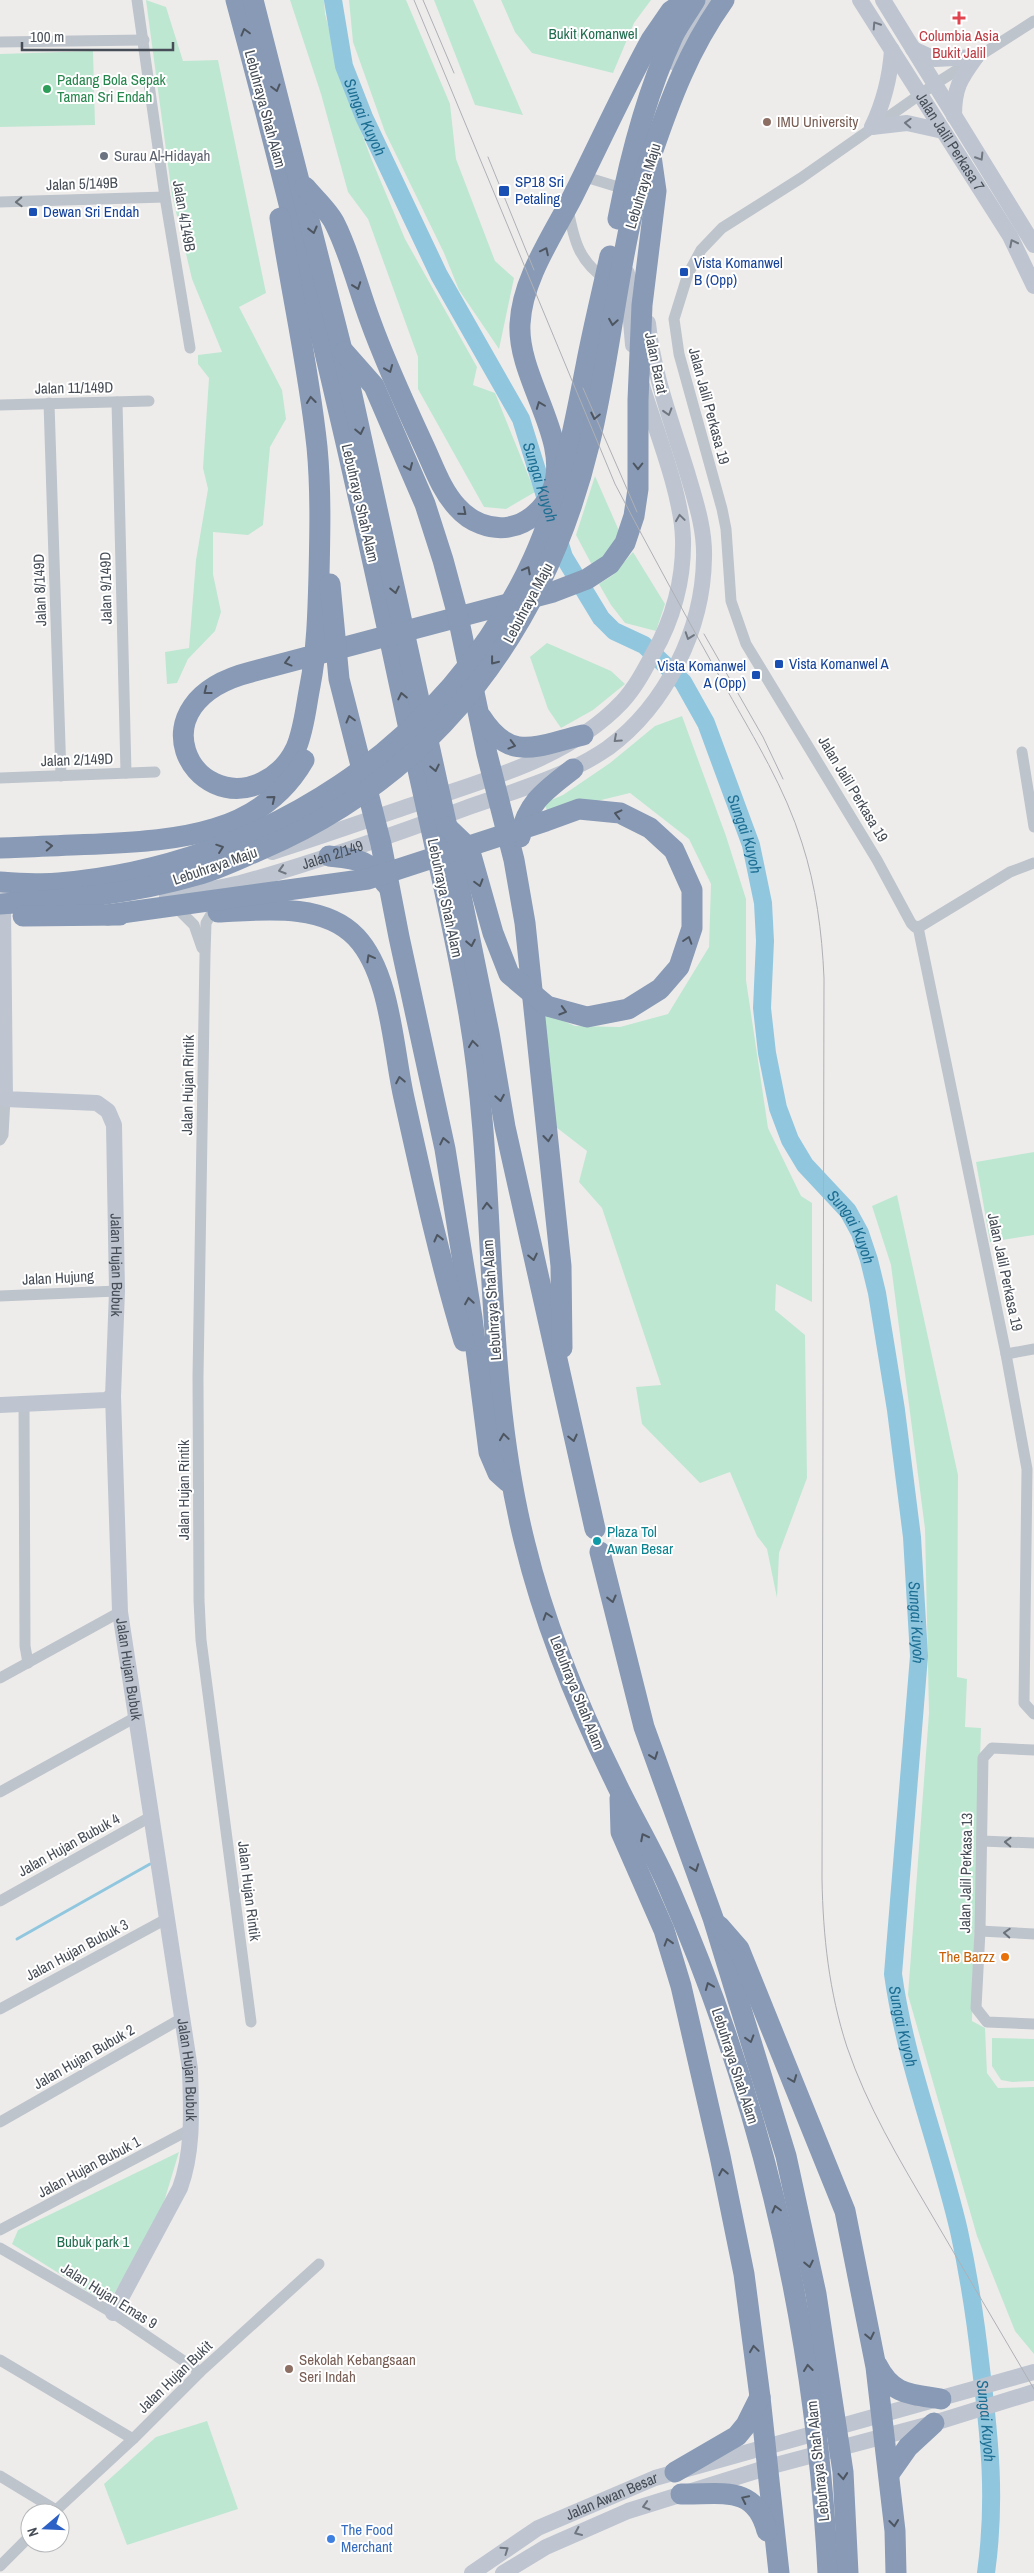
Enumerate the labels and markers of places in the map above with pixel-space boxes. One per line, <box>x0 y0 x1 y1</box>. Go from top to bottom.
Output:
marker: Columbia Asia Bukit Jalil <box>952 11 966 25</box>
place label: Columbia Asia Bukit Jalil <box>919 25 999 63</box>
place label: Padang Bola Sepak Taman Sri Endah <box>57 69 167 107</box>
marker: Padang Bola Sepak Taman Sri Endah <box>41 83 53 95</box>
place label: IMU University <box>777 111 859 132</box>
marker: IMU University <box>761 116 773 128</box>
place label: Surau Al-Hidayah <box>114 145 210 166</box>
marker: Surau Al-Hidayah <box>98 150 110 162</box>
place label: SP18 Sri Petaling <box>515 171 564 209</box>
marker: SP18 Sri Petaling <box>497 184 511 198</box>
place label: Dewan Sri Endah <box>43 201 139 222</box>
marker: Dewan Sri Endah <box>27 206 39 218</box>
place label: Vista Komanwel B (Opp) <box>694 252 783 290</box>
marker: Vista Komanwel B (Opp) <box>678 266 690 278</box>
place label: Vista Komanwel A <box>789 653 889 674</box>
place label: Vista Komanwel A (Opp) <box>657 655 746 693</box>
marker: Vista Komanwel A <box>773 658 785 670</box>
marker: Vista Komanwel A (Opp) <box>750 669 762 681</box>
place label: Plaza Tol Awan Besar <box>606 1521 673 1559</box>
marker: Plaza Tol Awan Besar <box>591 1535 603 1547</box>
place label: The Barzz <box>939 1946 995 1967</box>
marker: The Barzz <box>999 1951 1011 1963</box>
place label: Sekolah Kebangsaan Seri Indah <box>299 2349 416 2387</box>
marker: Sekolah Kebangsaan Seri Indah <box>283 2363 295 2375</box>
place label: The Food Merchant <box>341 2519 393 2557</box>
marker: The Food Merchant <box>325 2533 337 2545</box>

